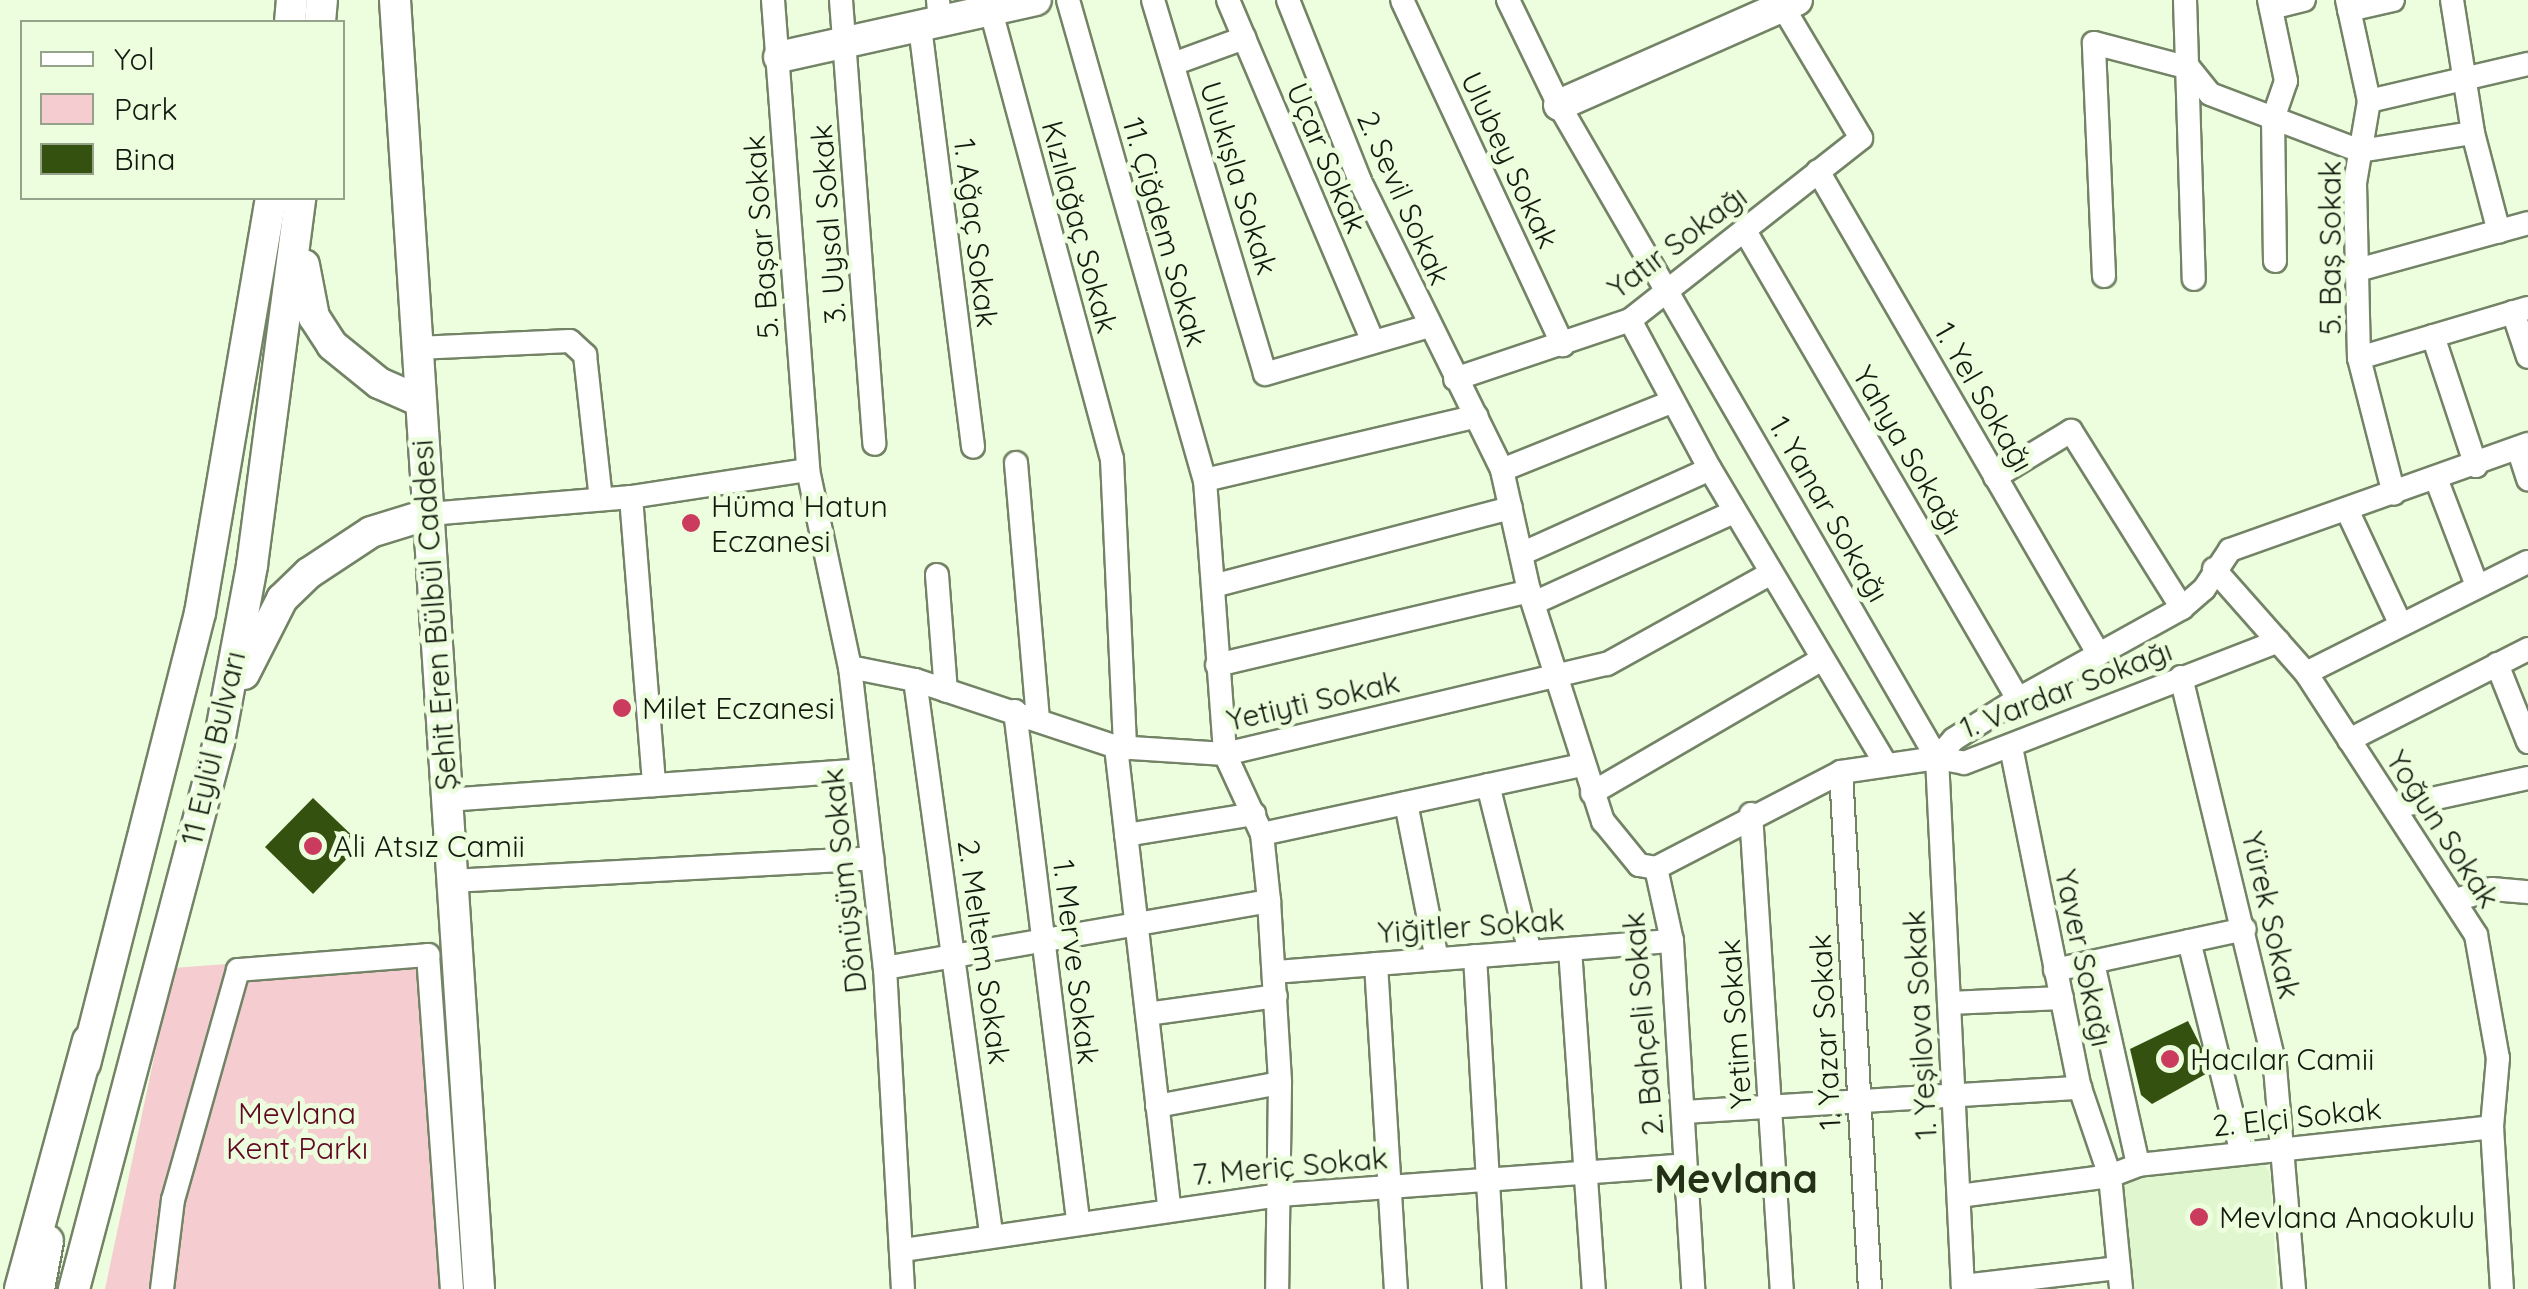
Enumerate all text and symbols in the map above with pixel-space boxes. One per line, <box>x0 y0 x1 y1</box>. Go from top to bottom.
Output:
legend <box>20 20 345 200</box>
text: Yol <box>114 40 155 78</box>
street label: Ulubey Sokak <box>1453 66 1567 254</box>
street label: Ulukışla Sokak <box>1193 77 1285 279</box>
street label: Uçar Sokak <box>1279 77 1375 239</box>
text: Park <box>114 90 178 128</box>
street label: 2. Sevil Sokak <box>1350 106 1458 290</box>
street label: 11. Çiğdem Sokak <box>1115 113 1215 351</box>
street label: Kızılağaç Sokak <box>1034 117 1126 337</box>
street label: 3. Uysal Sokak <box>803 123 853 325</box>
street label: 5. Başar Sokak <box>736 134 786 340</box>
street label: 1. Ağaç Sokak <box>947 137 1005 329</box>
text: Bina <box>114 140 175 178</box>
street label: 5. Baş Sokak <box>2312 161 2348 335</box>
street label: Yatır Sokağı <box>1600 178 1754 306</box>
street label: 1. Yel Sokağı <box>1927 316 2041 478</box>
street label: Yahya Sokağı <box>1845 359 1971 541</box>
street label: 1. Yanar Sokağı <box>1761 410 1897 608</box>
street label: Şehit Eren Bülbül Caddesi <box>404 438 464 792</box>
place label: Hüma Hatun Eczanesi <box>711 488 888 558</box>
marker: Hüma Hatun Eczanesi <box>680 512 702 534</box>
street label: 1. Vardar Sokağı <box>1955 632 2177 746</box>
street label: 11 Eylül Bulvarı <box>173 648 253 848</box>
street label: Yetiyti Sokak <box>1223 664 1403 738</box>
place label: Milet Eczanesi <box>642 690 835 726</box>
marker: Milet Eczanesi <box>611 697 633 719</box>
street label: Yoğun Sokak <box>2379 744 2507 914</box>
street label: Dönüşüm Sokak <box>814 767 874 995</box>
place label: Ali Atsız Camii <box>333 828 525 864</box>
street label: Yürek Sokak <box>2234 828 2308 1002</box>
marker: Ali Atsız Camii <box>302 835 324 857</box>
street label: 2. Meltem Sokak <box>950 837 1018 1067</box>
street label: 1. Merve Sokak <box>1046 858 1106 1066</box>
street label: Yaver Sokağı <box>2048 866 2120 1050</box>
street label: Yiğitler Sokak <box>1377 902 1565 950</box>
street label: 1. Yeşilova Sokak <box>1896 909 1944 1141</box>
street label: 2. Bahçeli Sokak <box>1615 911 1671 1137</box>
street label: 1. Yazar Sokak <box>1802 933 1848 1131</box>
street label: Yetim Sokak <box>1711 938 1759 1110</box>
place label: Hacılar Camii <box>2190 1041 2375 1077</box>
marker: Hacılar Camii <box>2159 1048 2181 1070</box>
street label: 2. Elçi Sokak <box>2211 1090 2383 1144</box>
park label: Mevlana Kent Parkı <box>226 1095 368 1166</box>
street label: 7. Meriç Sokak <box>1191 1140 1389 1192</box>
district label: Mevlana <box>1654 1154 1818 1202</box>
place label: Mevlana Anaokulu <box>2219 1199 2475 1235</box>
marker: Mevlana Anaokulu <box>2188 1206 2210 1228</box>

